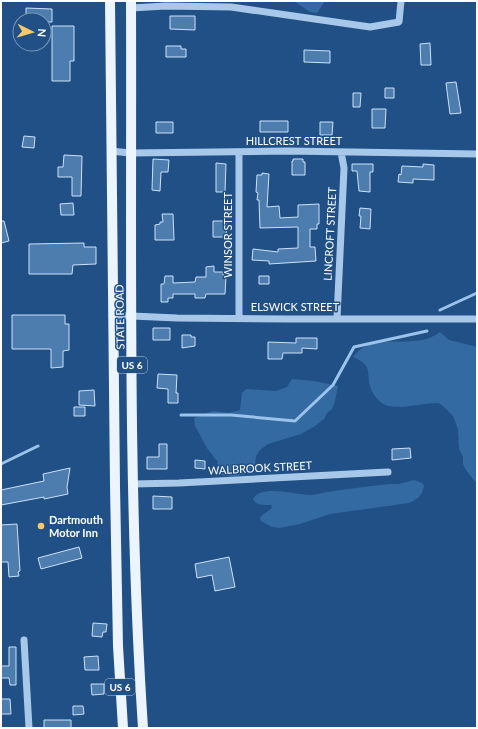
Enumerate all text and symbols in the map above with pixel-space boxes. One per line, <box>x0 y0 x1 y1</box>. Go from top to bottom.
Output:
north arrow <box>12 12 52 52</box>
text: N <box>36 28 49 38</box>
street label: HILLCREST STREET <box>246 134 343 147</box>
street label: LINCROFT STREET <box>321 186 338 281</box>
street label: WINSOR STREET <box>221 192 234 278</box>
street label: STATE ROAD <box>112 284 127 350</box>
street label: ELSWICK STREET <box>251 300 340 313</box>
road number: US 6 <box>117 357 147 373</box>
street label: WALBROOK STREET <box>208 458 313 477</box>
place label: Dartmouth Motor Inn <box>49 513 103 539</box>
marker: Dartmouth Motor Inn <box>36 521 46 531</box>
road number: US 6 <box>105 679 135 695</box>

